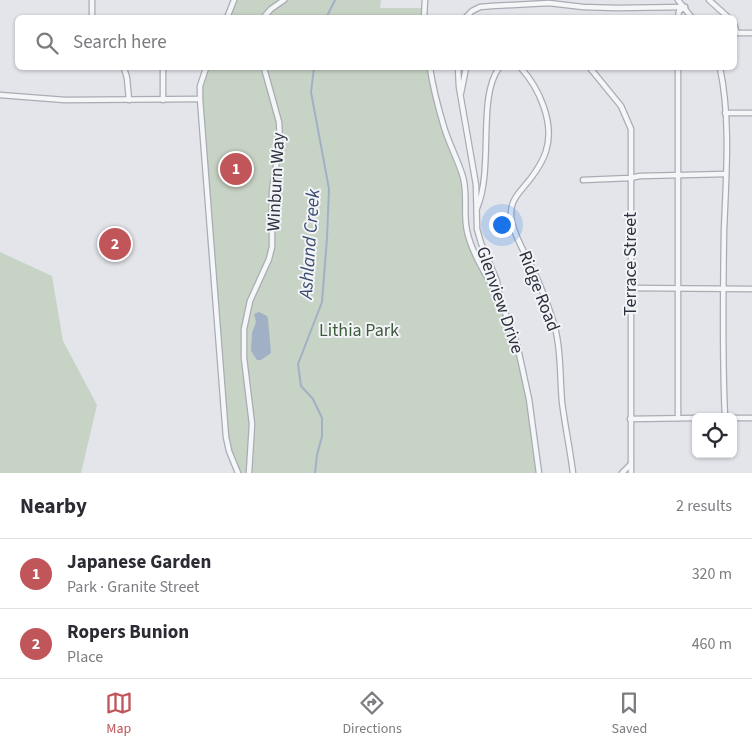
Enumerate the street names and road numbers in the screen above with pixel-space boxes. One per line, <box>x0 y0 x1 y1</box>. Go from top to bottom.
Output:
street label: Winburn Way <box>261 131 291 232</box>
street label: Terrace Street <box>618 212 643 316</box>
street label: Glenview Drive <box>470 243 530 357</box>
street label: Ridge Road <box>512 247 566 335</box>

